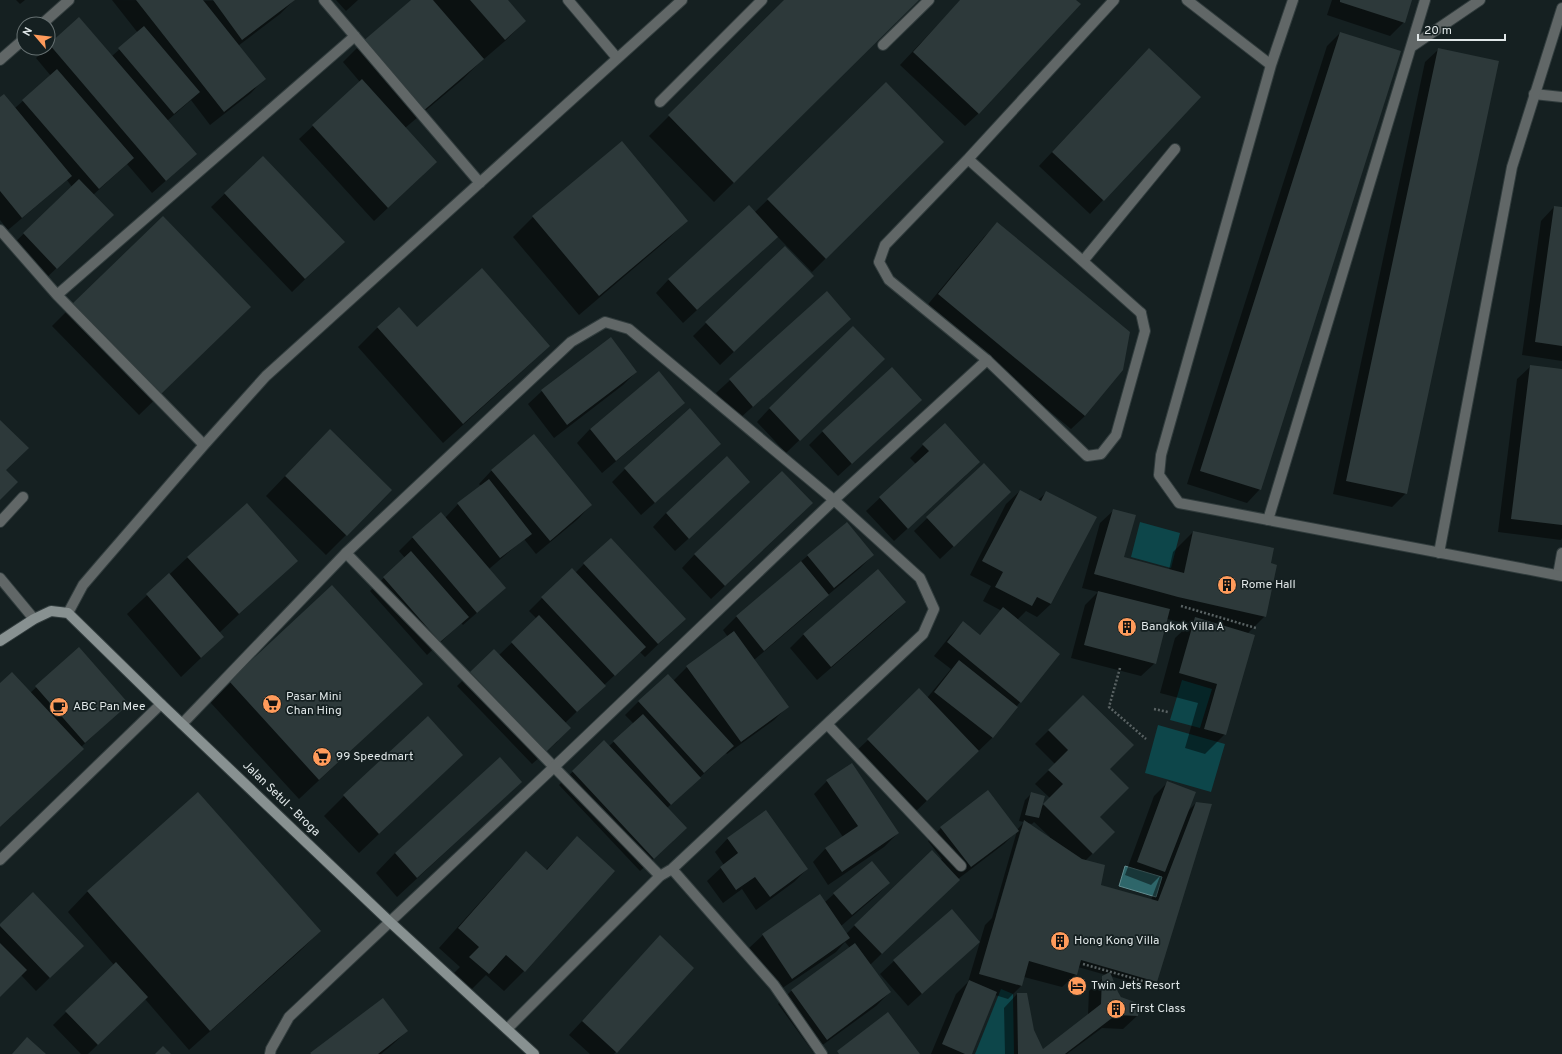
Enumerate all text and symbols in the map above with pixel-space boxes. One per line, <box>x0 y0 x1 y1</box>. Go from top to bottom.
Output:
north arrow <box>16 16 56 56</box>
scale bar <box>1418 16 1505 42</box>
text: 20 m <box>1424 23 1452 39</box>
text: N <box>20 25 36 39</box>
building icon: Rome Hall <box>1216 574 1238 596</box>
place label: Rome Hall <box>1241 577 1296 593</box>
building icon: Bangkok Villa A <box>1116 616 1138 638</box>
place label: Bangkok Villa A <box>1141 619 1225 635</box>
place label: Pasar Mini Chan Hing <box>286 689 342 719</box>
supermarket icon: Pasar Mini Chan Hing <box>261 693 283 715</box>
cafe icon: ABC Pan Mee <box>48 696 70 718</box>
place label: ABC Pan Mee <box>73 699 145 715</box>
supermarket icon: 99 Speedmart <box>311 746 333 768</box>
place label: 99 Speedmart <box>336 749 413 765</box>
street label: Jalan Setul - Broga <box>239 758 323 840</box>
building icon: Hong Kong Villa <box>1049 930 1071 952</box>
place label: Hong Kong Villa <box>1074 933 1159 949</box>
hotel icon: Twin Jets Resort <box>1066 975 1088 997</box>
place label: Twin Jets Resort <box>1091 978 1180 994</box>
building icon: First Class <box>1105 998 1127 1020</box>
place label: First Class <box>1130 1001 1186 1017</box>

